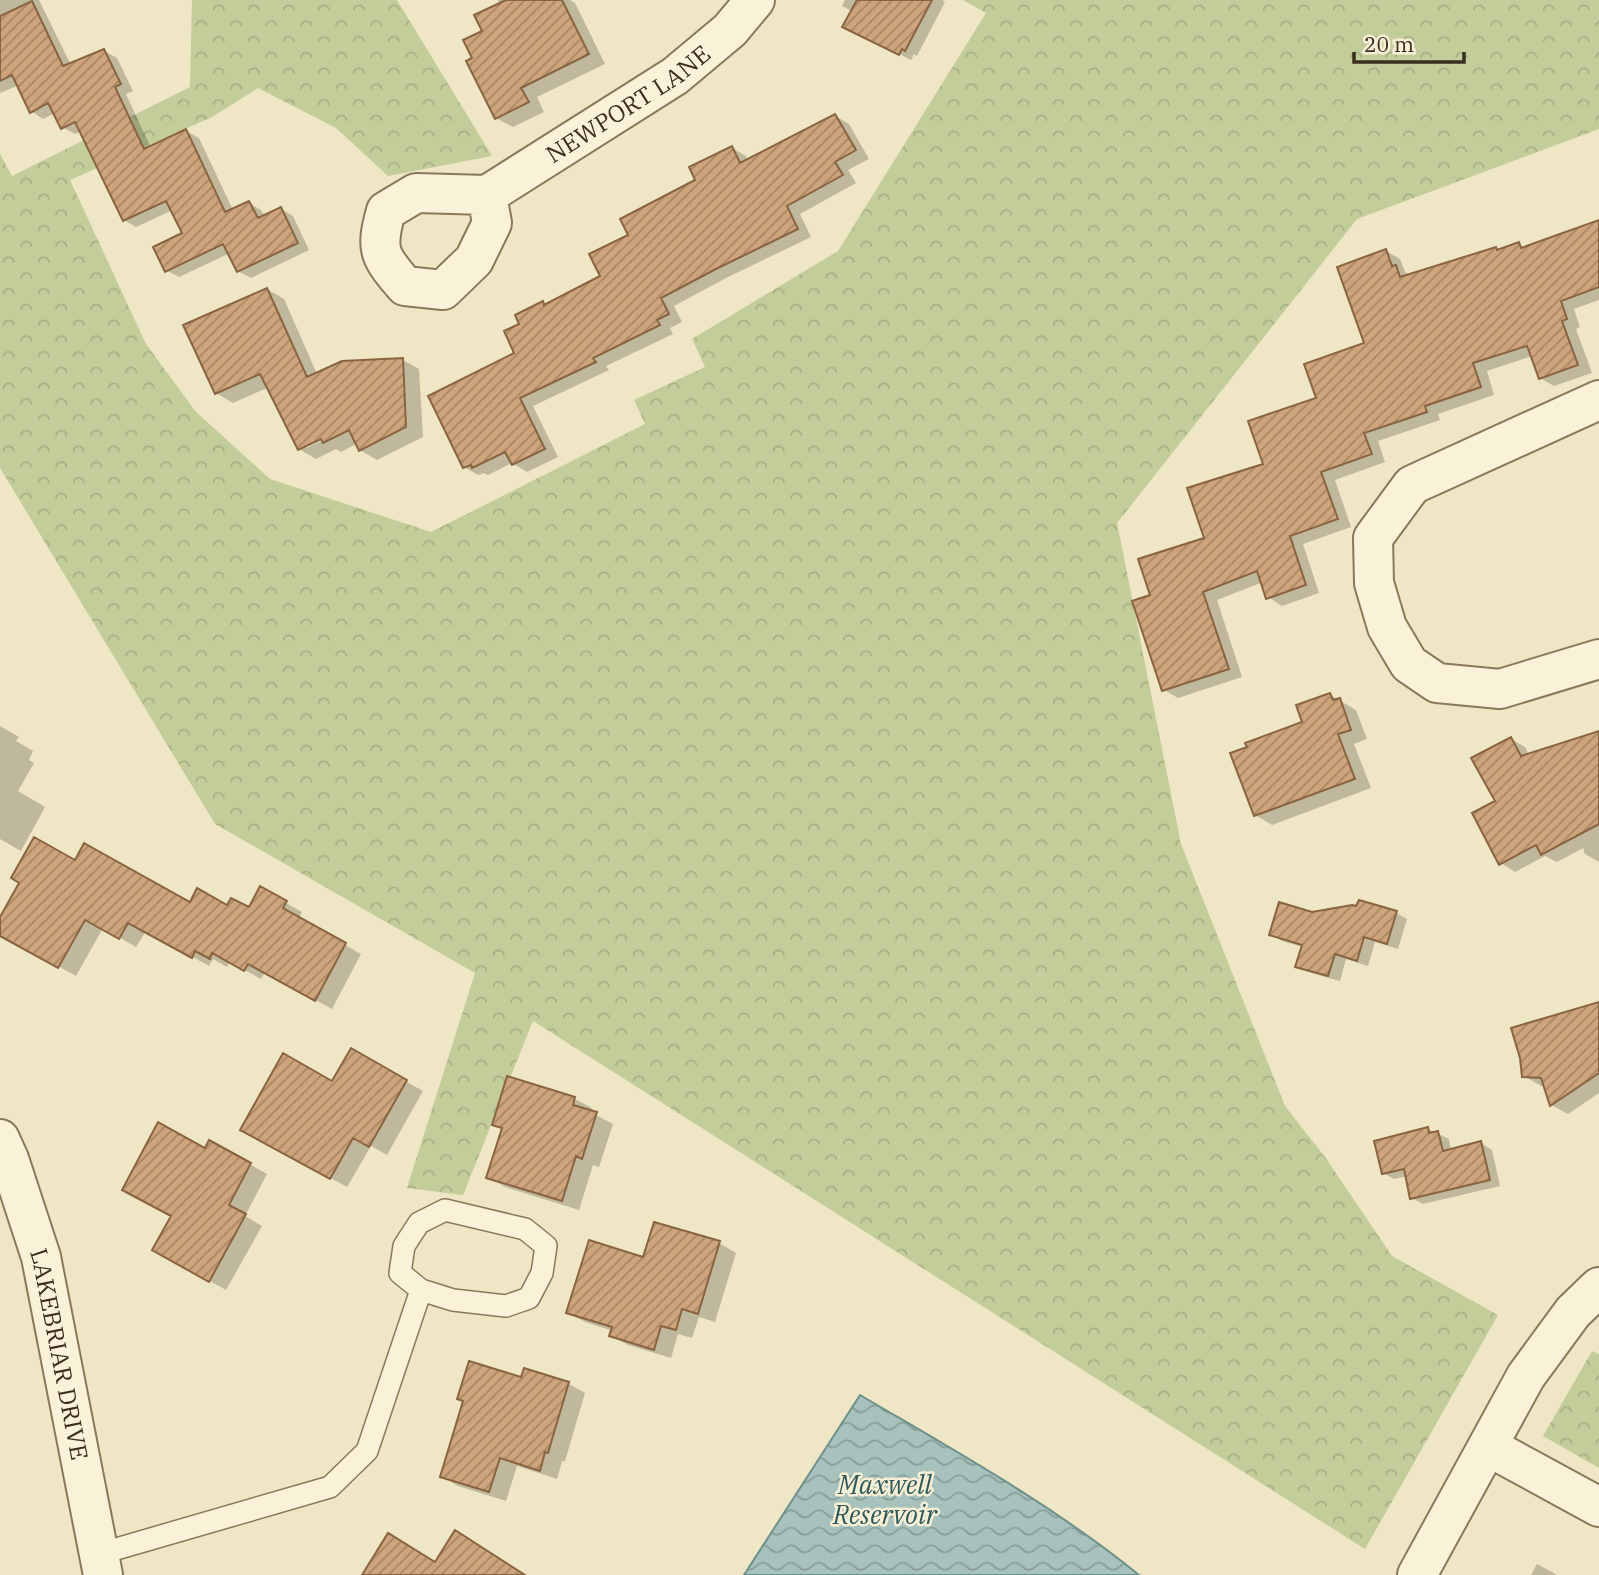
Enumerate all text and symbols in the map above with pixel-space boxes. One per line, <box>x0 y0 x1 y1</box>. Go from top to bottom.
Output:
scale bar <box>1354 21 1464 65</box>
text: 20 m <box>1364 30 1414 58</box>
street label: NEWPORT LANE <box>539 37 717 170</box>
street label: LAKEBRIAR DRIVE <box>23 1244 96 1463</box>
water label: Maxwell Reservoir <box>832 1467 938 1531</box>

